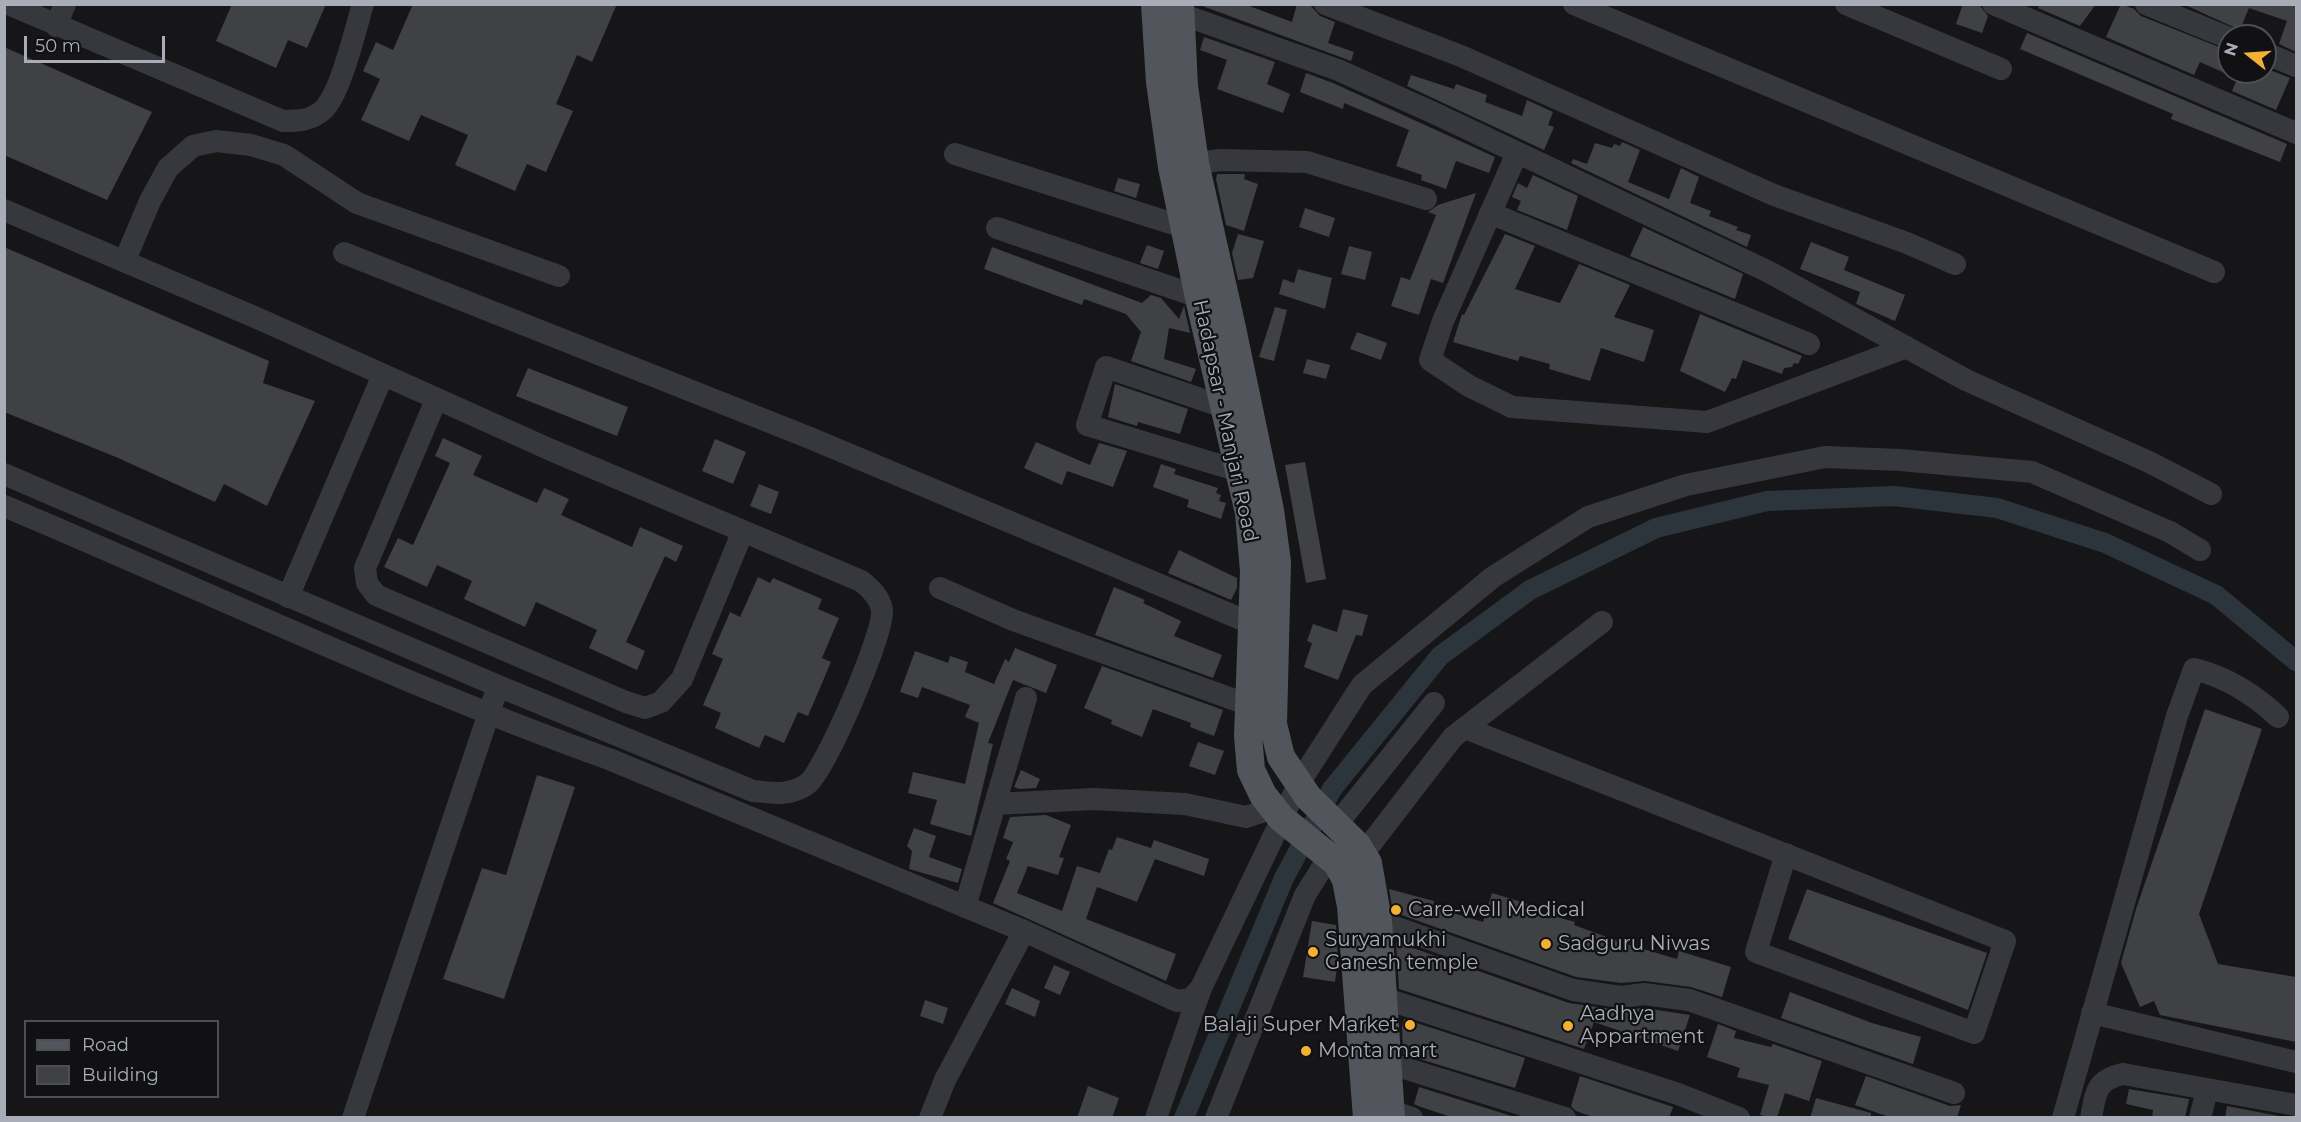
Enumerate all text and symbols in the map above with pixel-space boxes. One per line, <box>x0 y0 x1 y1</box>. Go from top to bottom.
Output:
scale bar <box>27 24 168 62</box>
north arrow <box>2217 24 2277 84</box>
text: 50 m <box>35 35 81 57</box>
text: N <box>2220 40 2242 58</box>
street label: Hadapsar - Manjari Road <box>1188 298 1262 544</box>
place label: Care-well Medical <box>1408 898 1585 922</box>
marker: Care-well Medical <box>1389 903 1403 917</box>
place label: Suryamukhi Ganesh temple <box>1325 928 1478 975</box>
place label: Sadguru Niwas <box>1558 932 1710 956</box>
marker: Sadguru Niwas <box>1539 937 1553 951</box>
marker: Suryamukhi Ganesh temple <box>1306 945 1320 959</box>
place label: Aadhya Appartment <box>1580 1002 1705 1049</box>
place label: Balaji Super Market <box>1203 1013 1398 1037</box>
marker: Balaji Super Market <box>1403 1018 1417 1032</box>
marker: Aadhya Appartment <box>1561 1019 1575 1033</box>
legend <box>24 1020 219 1098</box>
text: Road <box>82 1034 129 1056</box>
place label: Monta mart <box>1318 1039 1437 1063</box>
marker: Monta mart <box>1299 1044 1313 1058</box>
text: Building <box>82 1064 159 1086</box>

